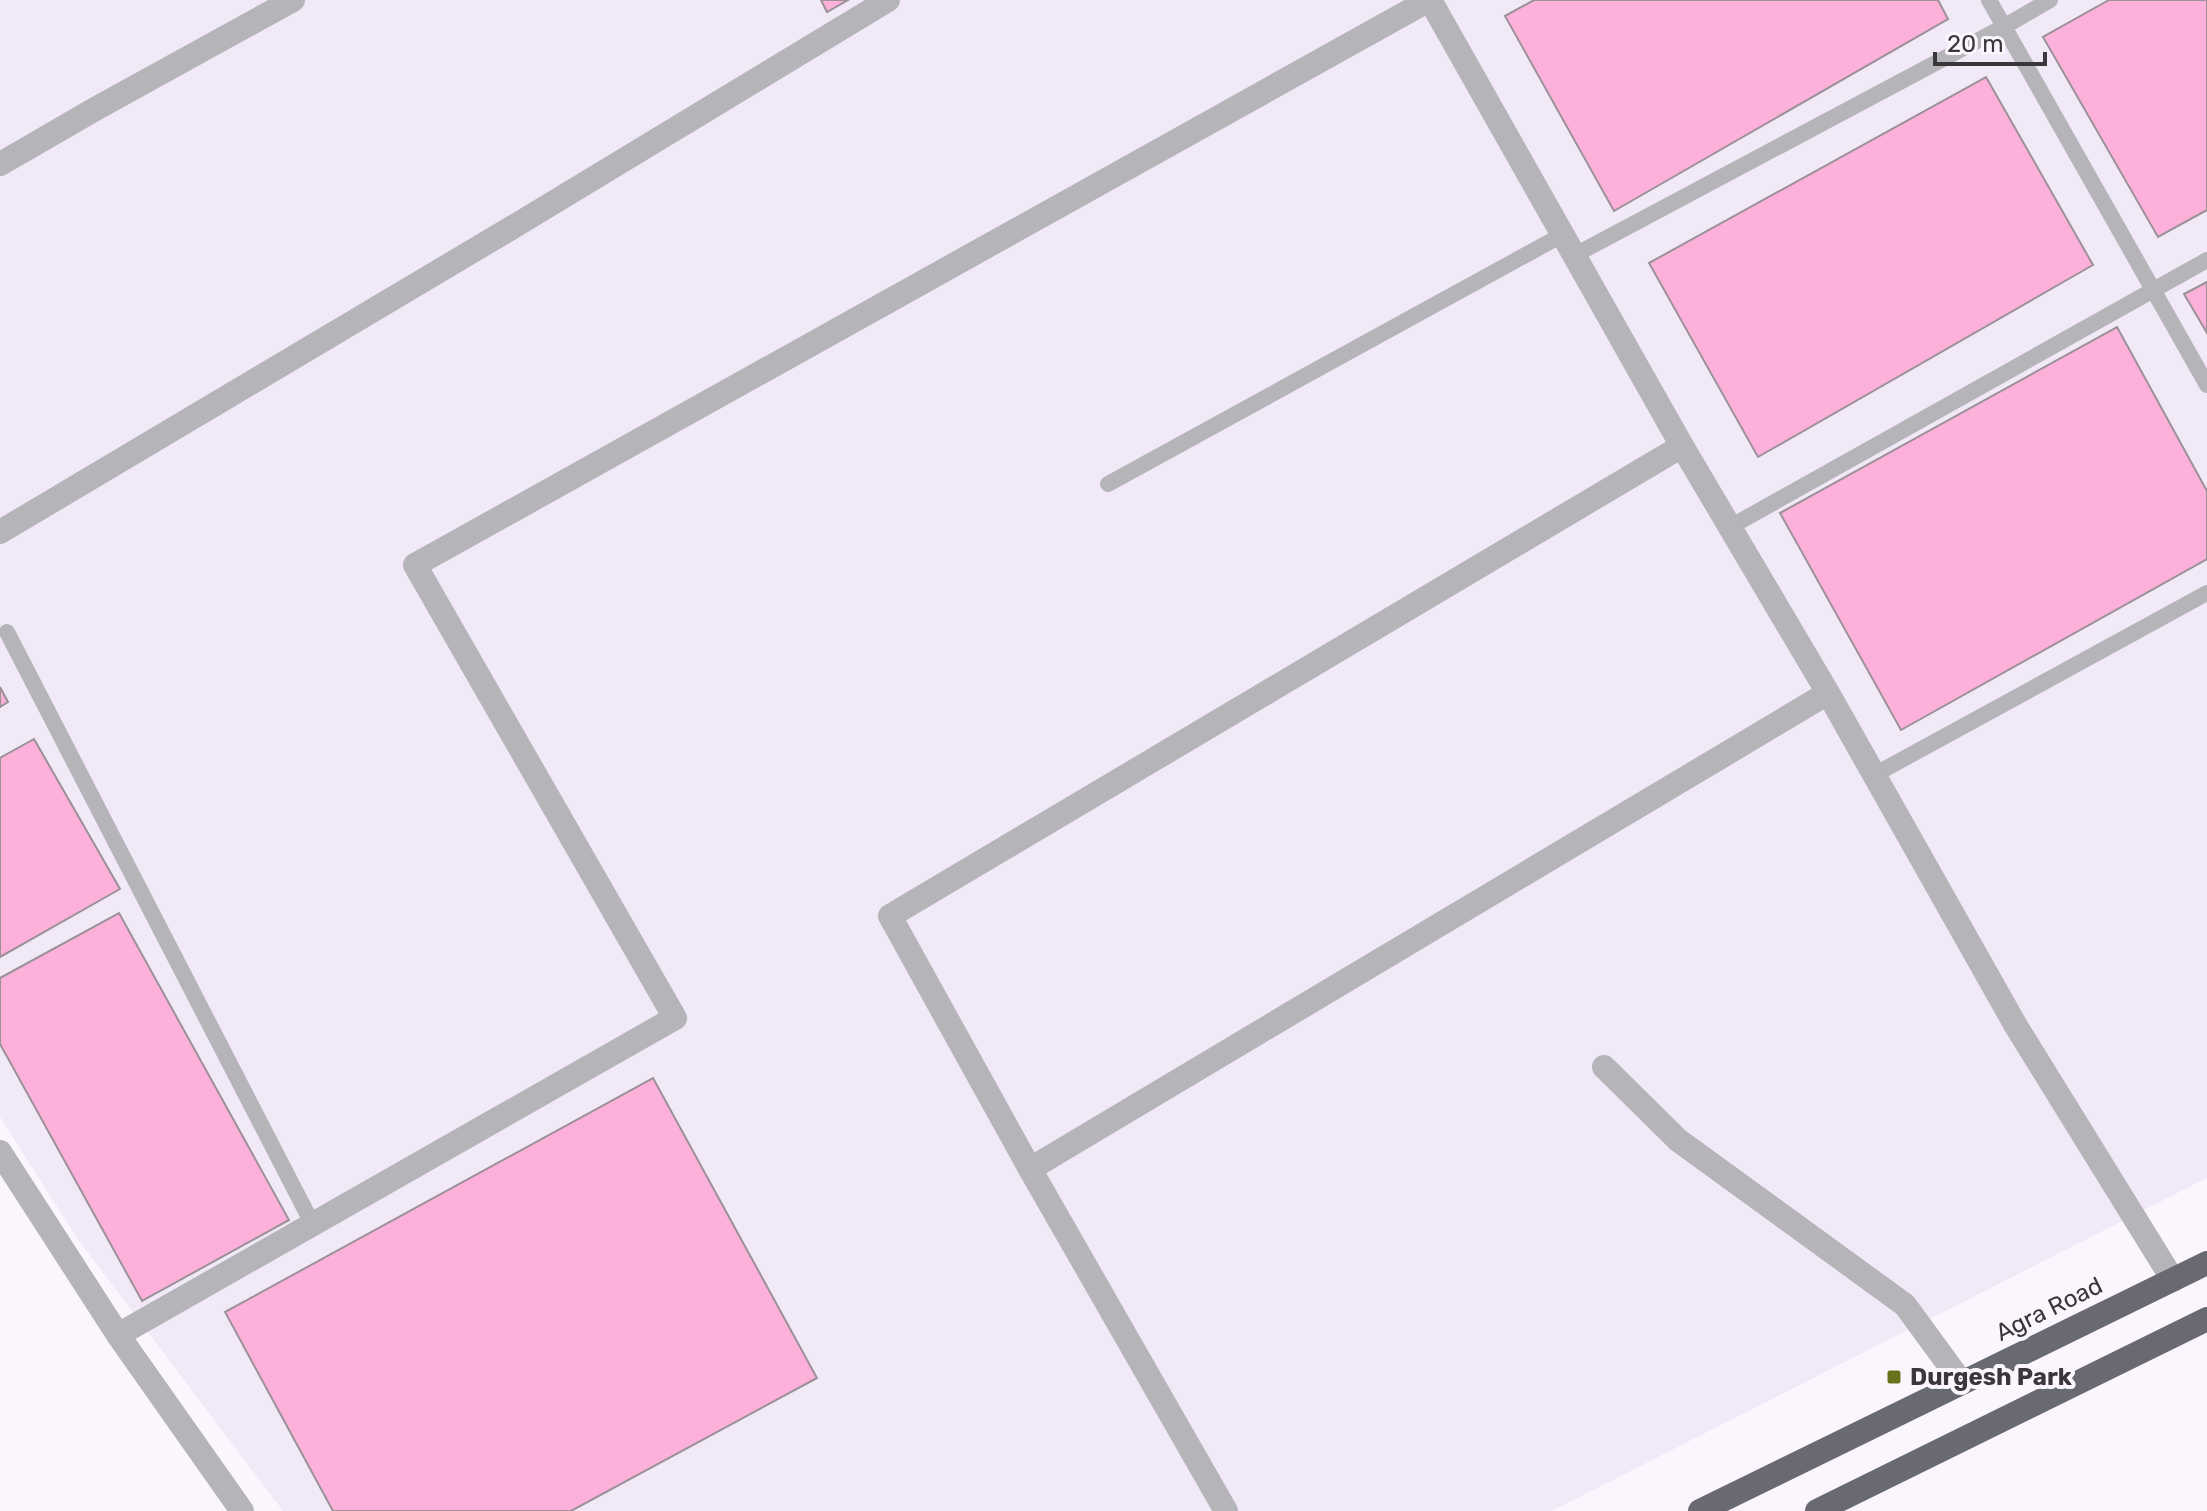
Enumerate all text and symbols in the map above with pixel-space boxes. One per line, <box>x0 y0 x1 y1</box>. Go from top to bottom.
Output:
scale bar <box>1935 16 2045 66</box>
text: 20 m <box>1947 30 2004 58</box>
street label: Agra Road <box>1991 1271 2107 1347</box>
place label: Durgesh Park <box>1910 1363 2072 1391</box>
marker: Durgesh Park <box>1885 1368 1903 1386</box>

